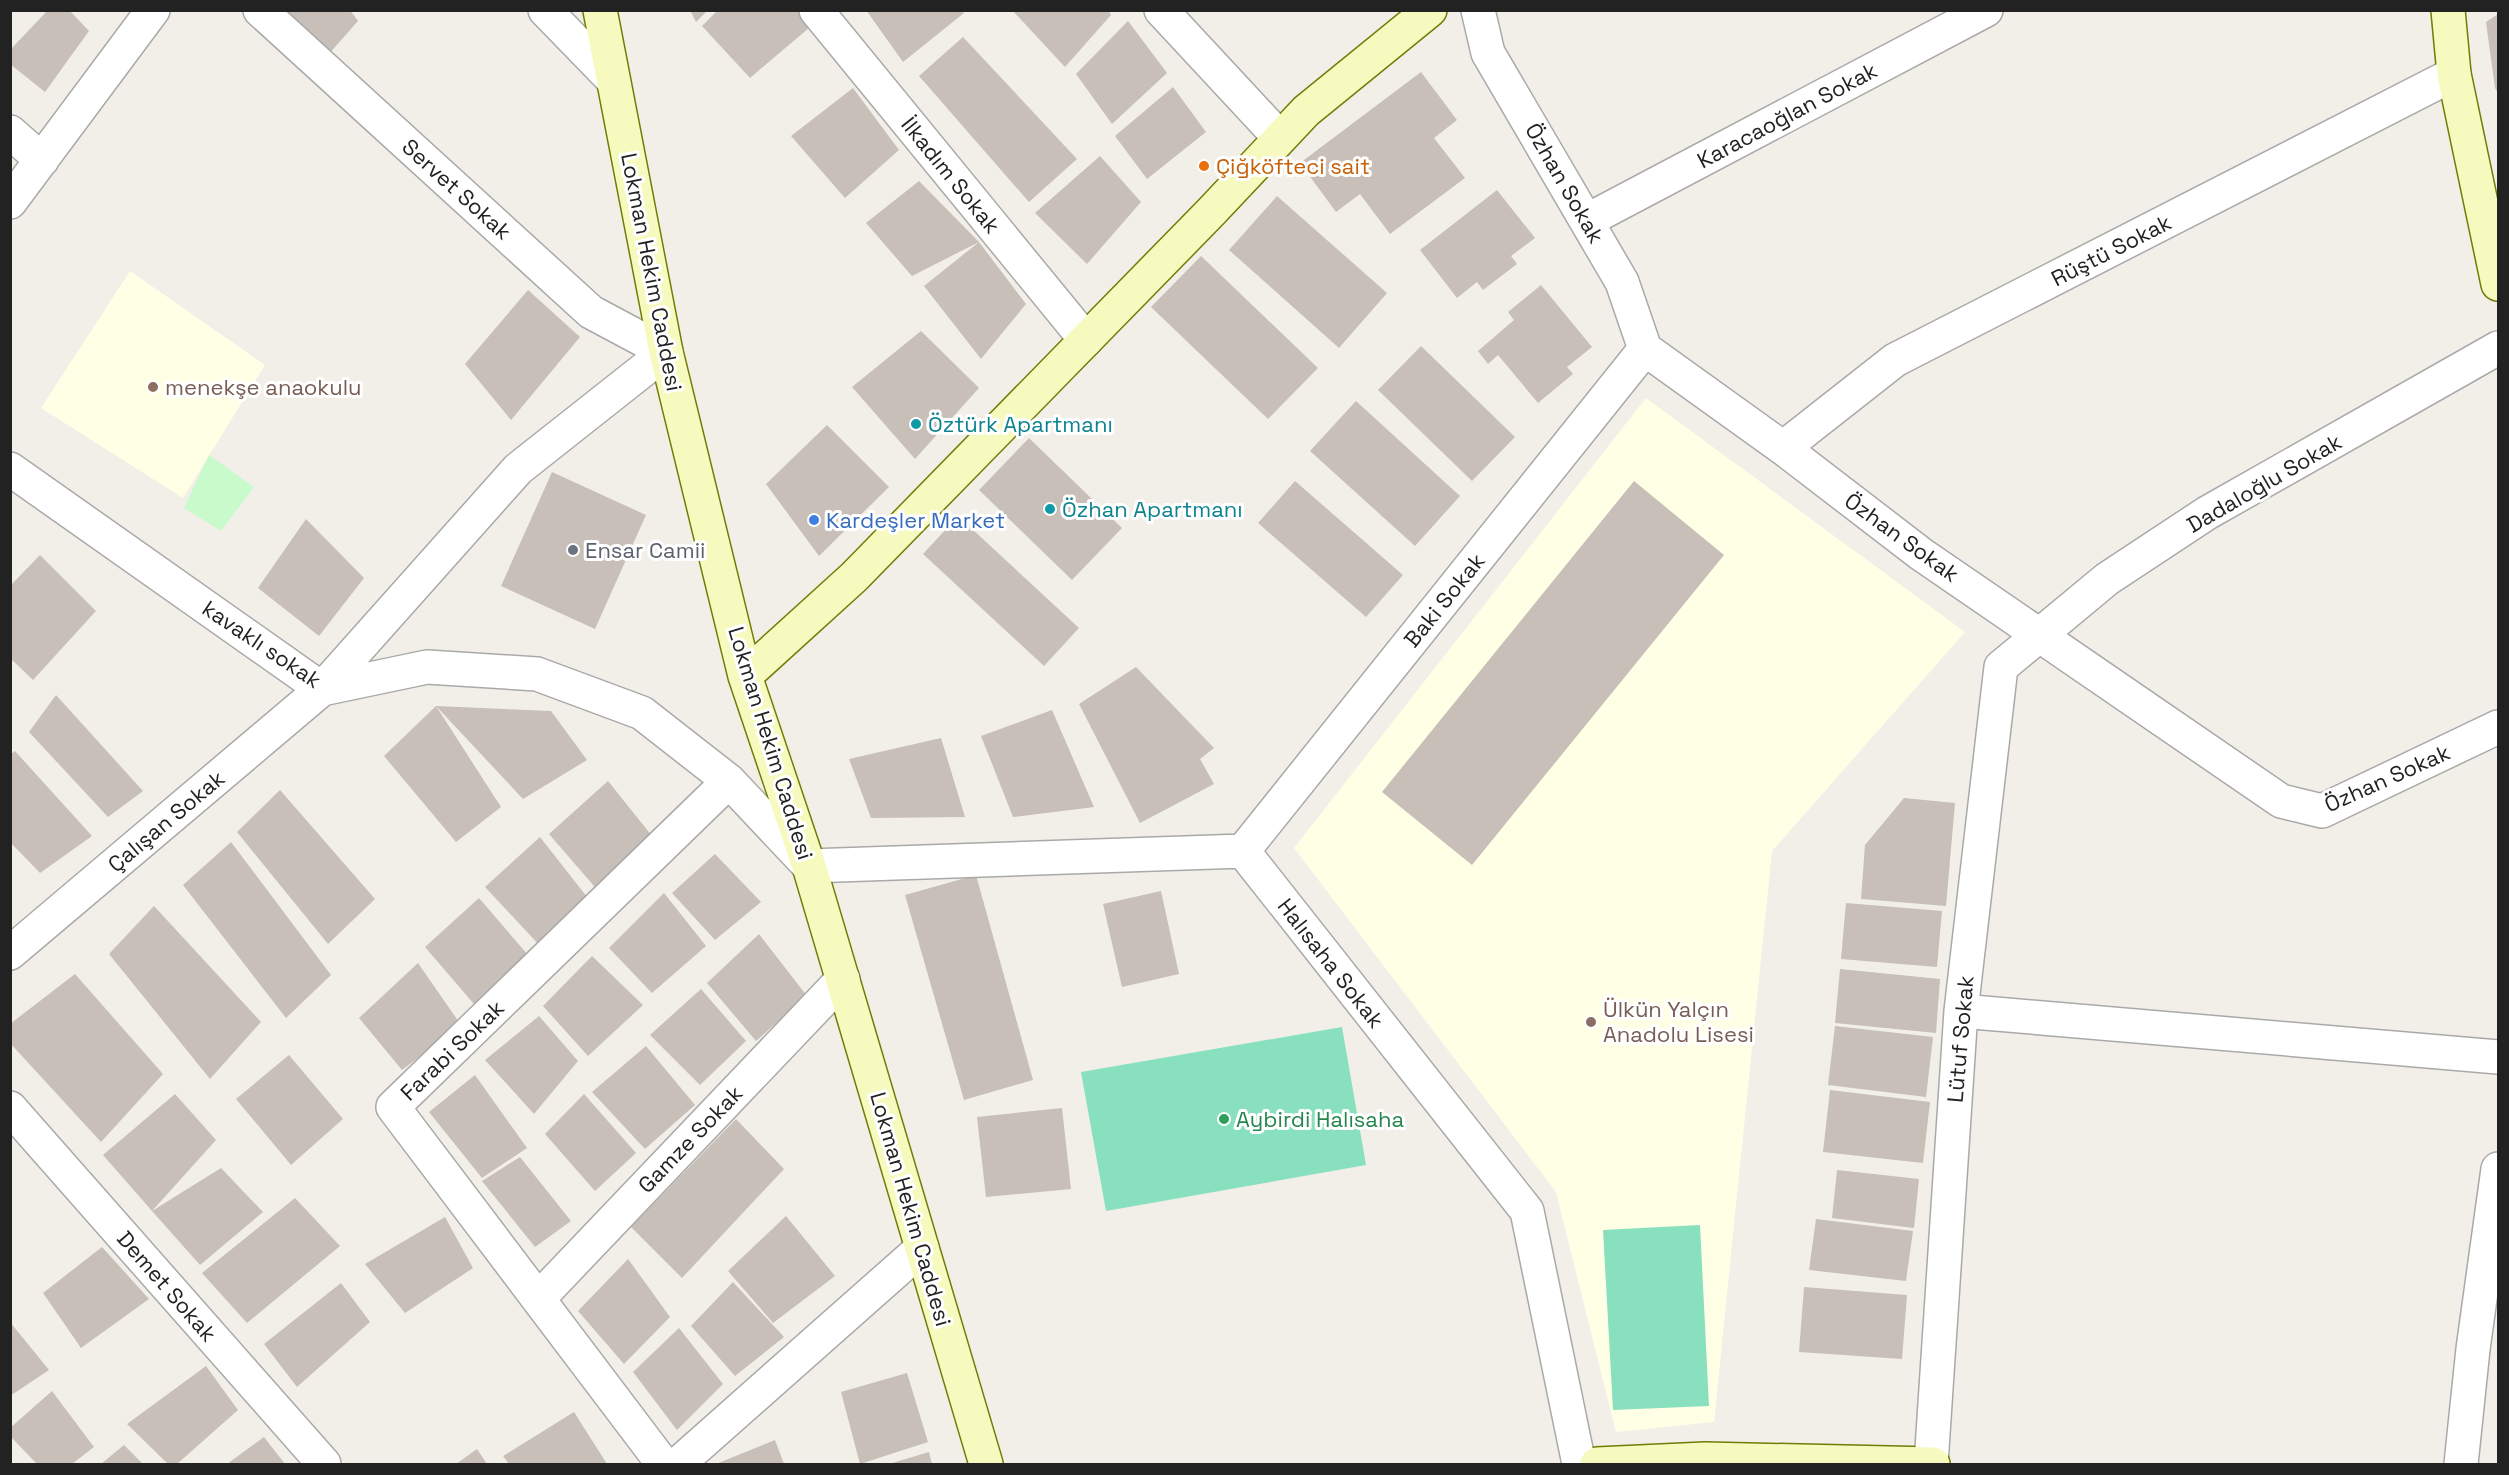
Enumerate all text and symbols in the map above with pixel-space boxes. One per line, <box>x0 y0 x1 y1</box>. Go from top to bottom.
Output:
street label: Karacaoğlan Sokak <box>1692 56 1882 174</box>
street label: İlkadım Sokak <box>895 111 1007 239</box>
street label: Özhan Sokak <box>1519 118 1611 248</box>
street label: Servet Sokak <box>396 133 518 246</box>
street label: Lokman Hekim Caddesi <box>615 150 689 394</box>
place label: Çiğköfteci sait <box>1216 152 1370 180</box>
marker: Çiğköfteci sait <box>1197 159 1211 173</box>
street label: Rüştü Sokak <box>2046 208 2176 292</box>
place label: menekşe anaokulu <box>165 373 362 401</box>
marker: menekşe anaokulu <box>146 380 160 394</box>
place label: Öztürk Apartmanı <box>928 410 1113 438</box>
marker: Öztürk Apartmanı <box>909 417 923 431</box>
street label: Dadaloğlu Sokak <box>2181 427 2347 539</box>
street label: Özhan Sokak <box>1839 486 1965 588</box>
place label: Özhan Apartmanı <box>1062 495 1243 523</box>
marker: Özhan Apartmanı <box>1043 502 1057 516</box>
place label: Kardeşler Market <box>826 506 1005 534</box>
marker: Kardeşler Market <box>807 513 821 527</box>
place label: Ensar Camii <box>585 536 705 564</box>
marker: Ensar Camii <box>566 543 580 557</box>
street label: Baki Sokak <box>1397 547 1491 653</box>
street label: kavaklı sokak <box>197 594 327 694</box>
street label: Lokman Hekim Caddesi <box>722 623 820 863</box>
street label: Özhan Sokak <box>2320 738 2454 818</box>
street label: Çalışan Sokak <box>102 764 230 878</box>
street label: Halısaha Sokak <box>1272 893 1390 1034</box>
street label: Lütuf Sokak <box>1940 974 1980 1104</box>
street label: Farabi Sokak <box>394 994 510 1106</box>
place label: Ülkün Yalçın Anadolu Lisesi <box>1603 995 1754 1048</box>
marker: Ülkün Yalçın Anadolu Lisesi <box>1584 1015 1598 1029</box>
street label: Gamze Sokak <box>632 1079 748 1199</box>
street label: Lokman Hekim Caddesi <box>864 1089 958 1329</box>
place label: Aybirdi Halısaha <box>1236 1105 1404 1133</box>
marker: Aybirdi Halısaha <box>1217 1112 1231 1126</box>
street label: Demet Sokak <box>111 1225 223 1347</box>

